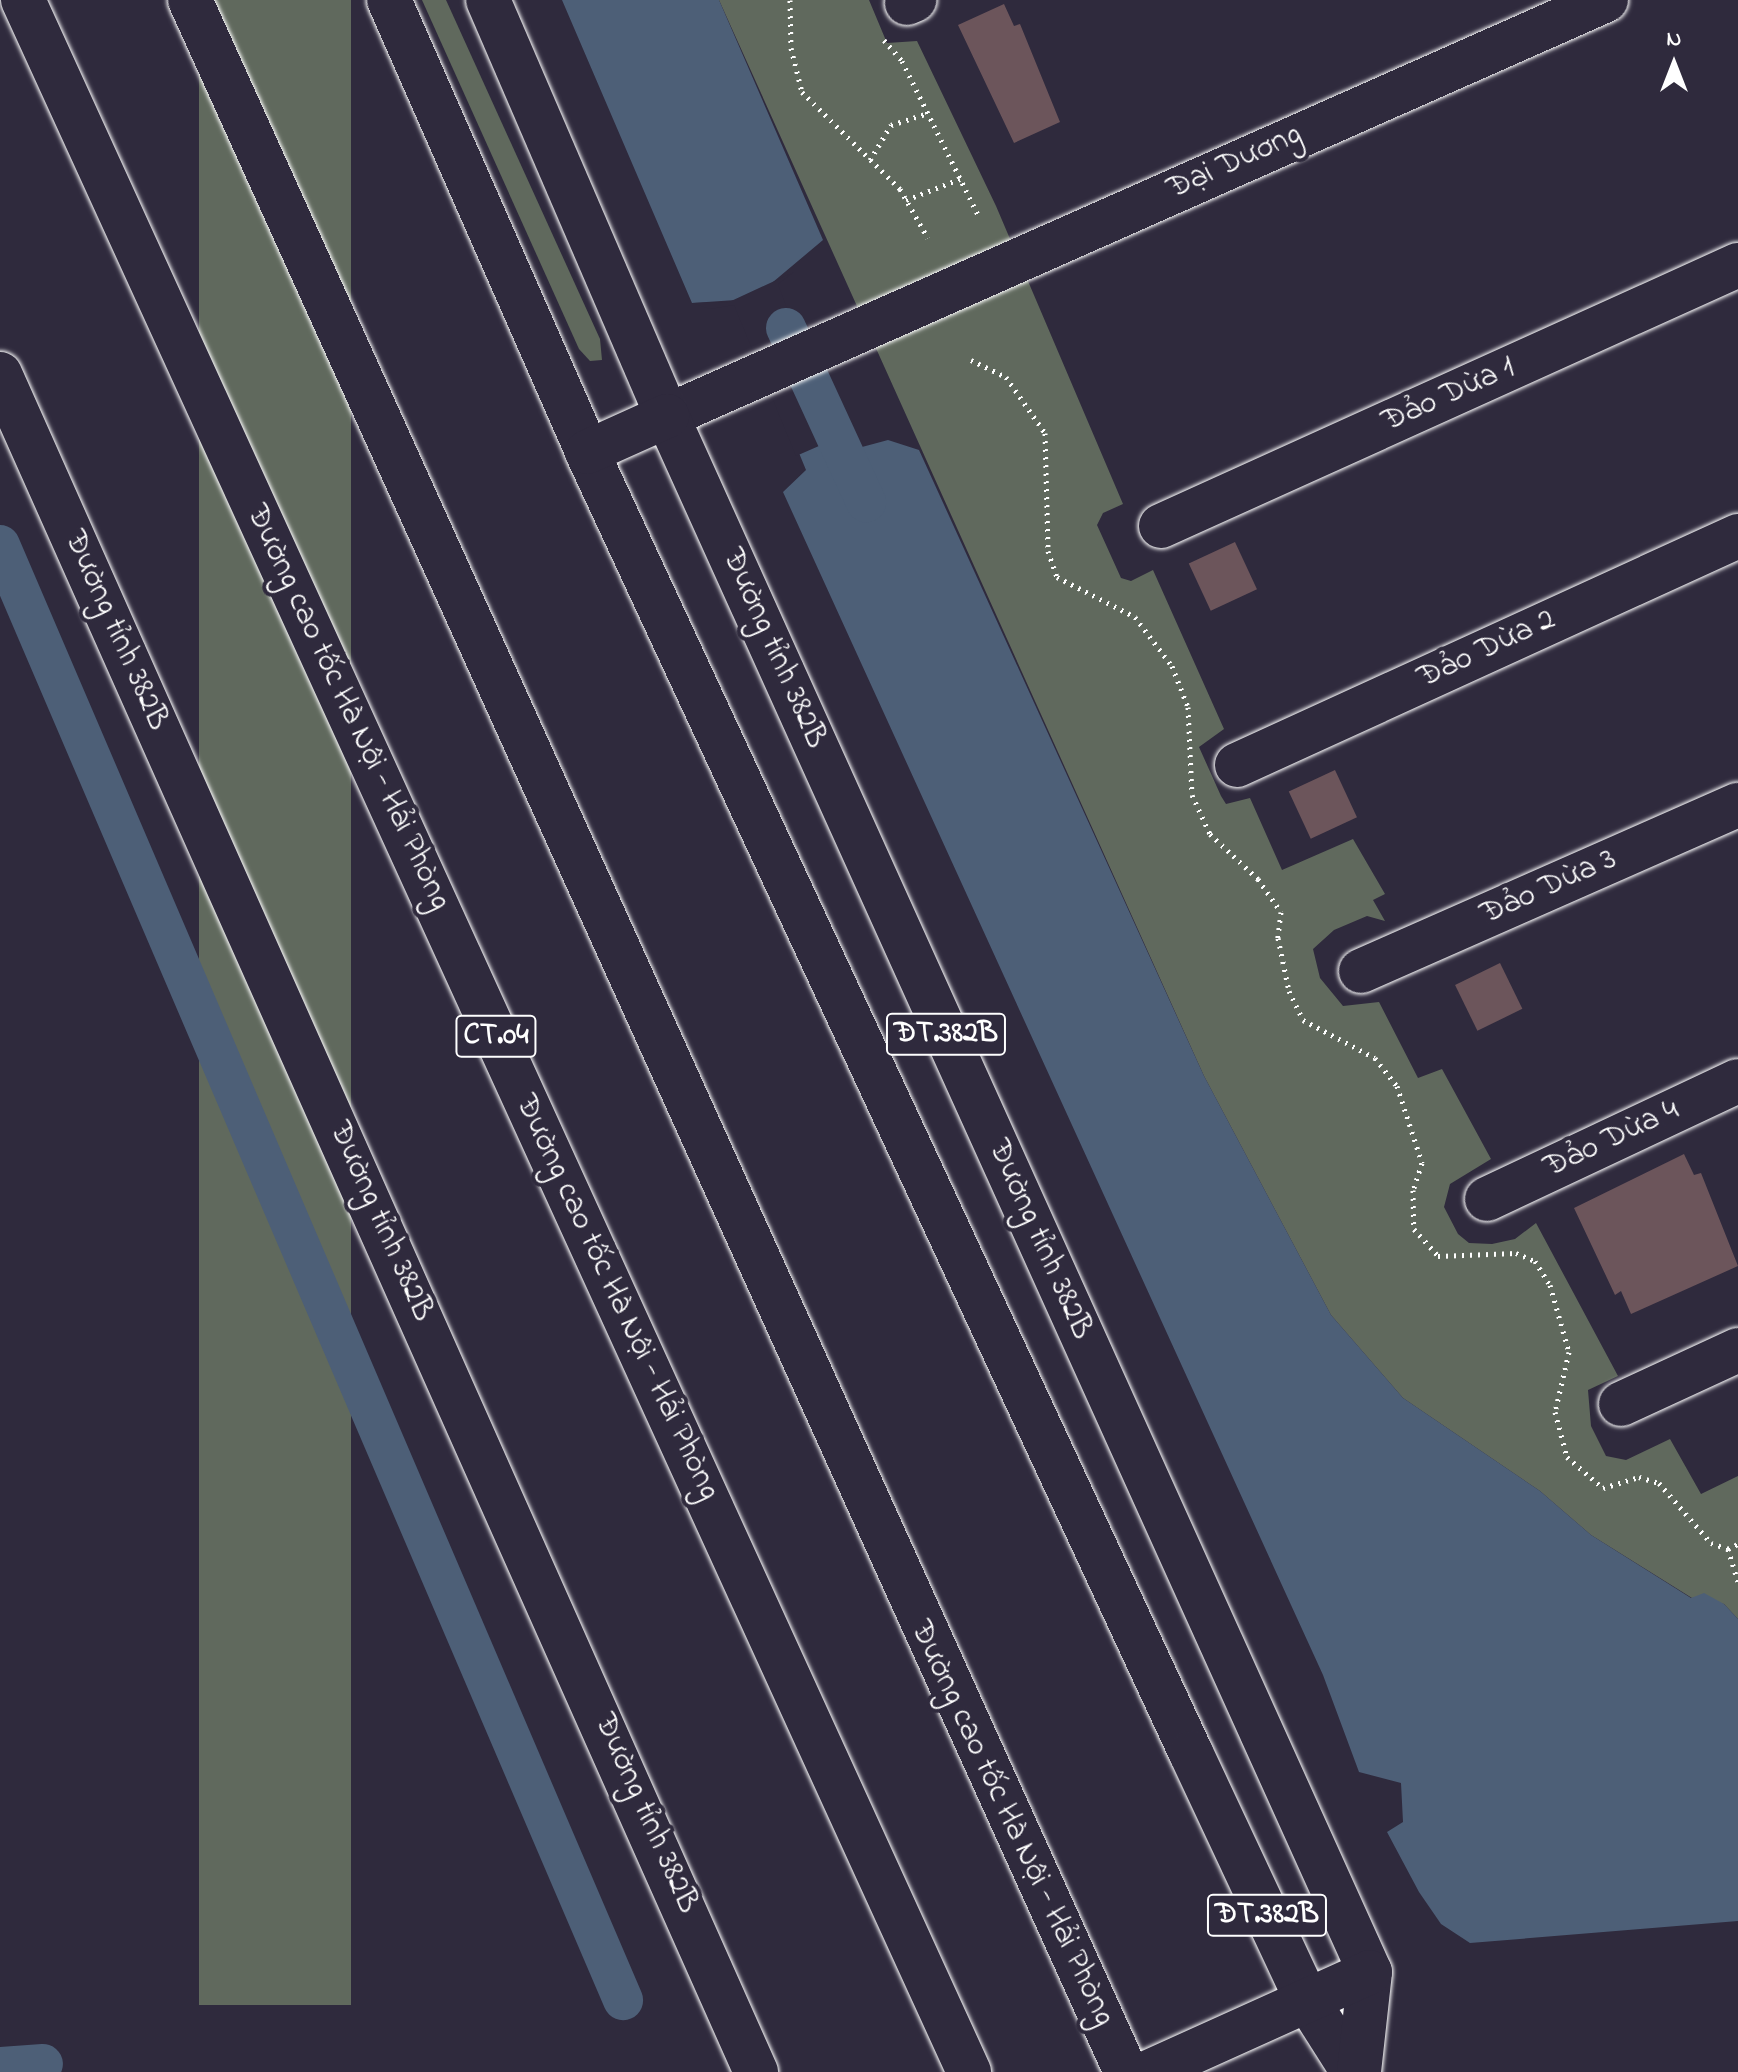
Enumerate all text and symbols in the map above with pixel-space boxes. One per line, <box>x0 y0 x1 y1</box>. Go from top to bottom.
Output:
north arrow <box>1634 24 1714 104</box>
text: N <box>1667 24 1681 56</box>
street label: Đại Dương <box>1162 116 1308 210</box>
street label: Đảo Dừa 1 <box>1377 350 1521 442</box>
street label: Đường cao tốc Hà Nội - Hải Phòng <box>236 499 458 917</box>
street label: Đường tỉnh 382B <box>54 525 176 737</box>
street label: Đường tỉnh 382B <box>712 543 834 755</box>
street label: Đảo Dừa 2 <box>1412 601 1562 699</box>
street label: Đảo Dừa 3 <box>1475 841 1623 935</box>
road number: ĐT.382B <box>884 1008 1008 1060</box>
road number: CT.04 <box>454 1010 538 1062</box>
street label: Đường cao tốc Hà Nội - Hải Phòng <box>505 1089 727 1507</box>
street label: Đảo Dừa 4 <box>1538 1092 1686 1188</box>
street label: Đường tỉnh 382B <box>319 1116 441 1328</box>
street label: Đường tỉnh 382B <box>978 1134 1100 1346</box>
street label: Đường cao tốc Hà Nội - Hải Phòng <box>900 1615 1122 2033</box>
street label: Đường tỉnh 382B <box>584 1708 706 1920</box>
road number: ĐT.382B <box>1205 1889 1329 1941</box>

